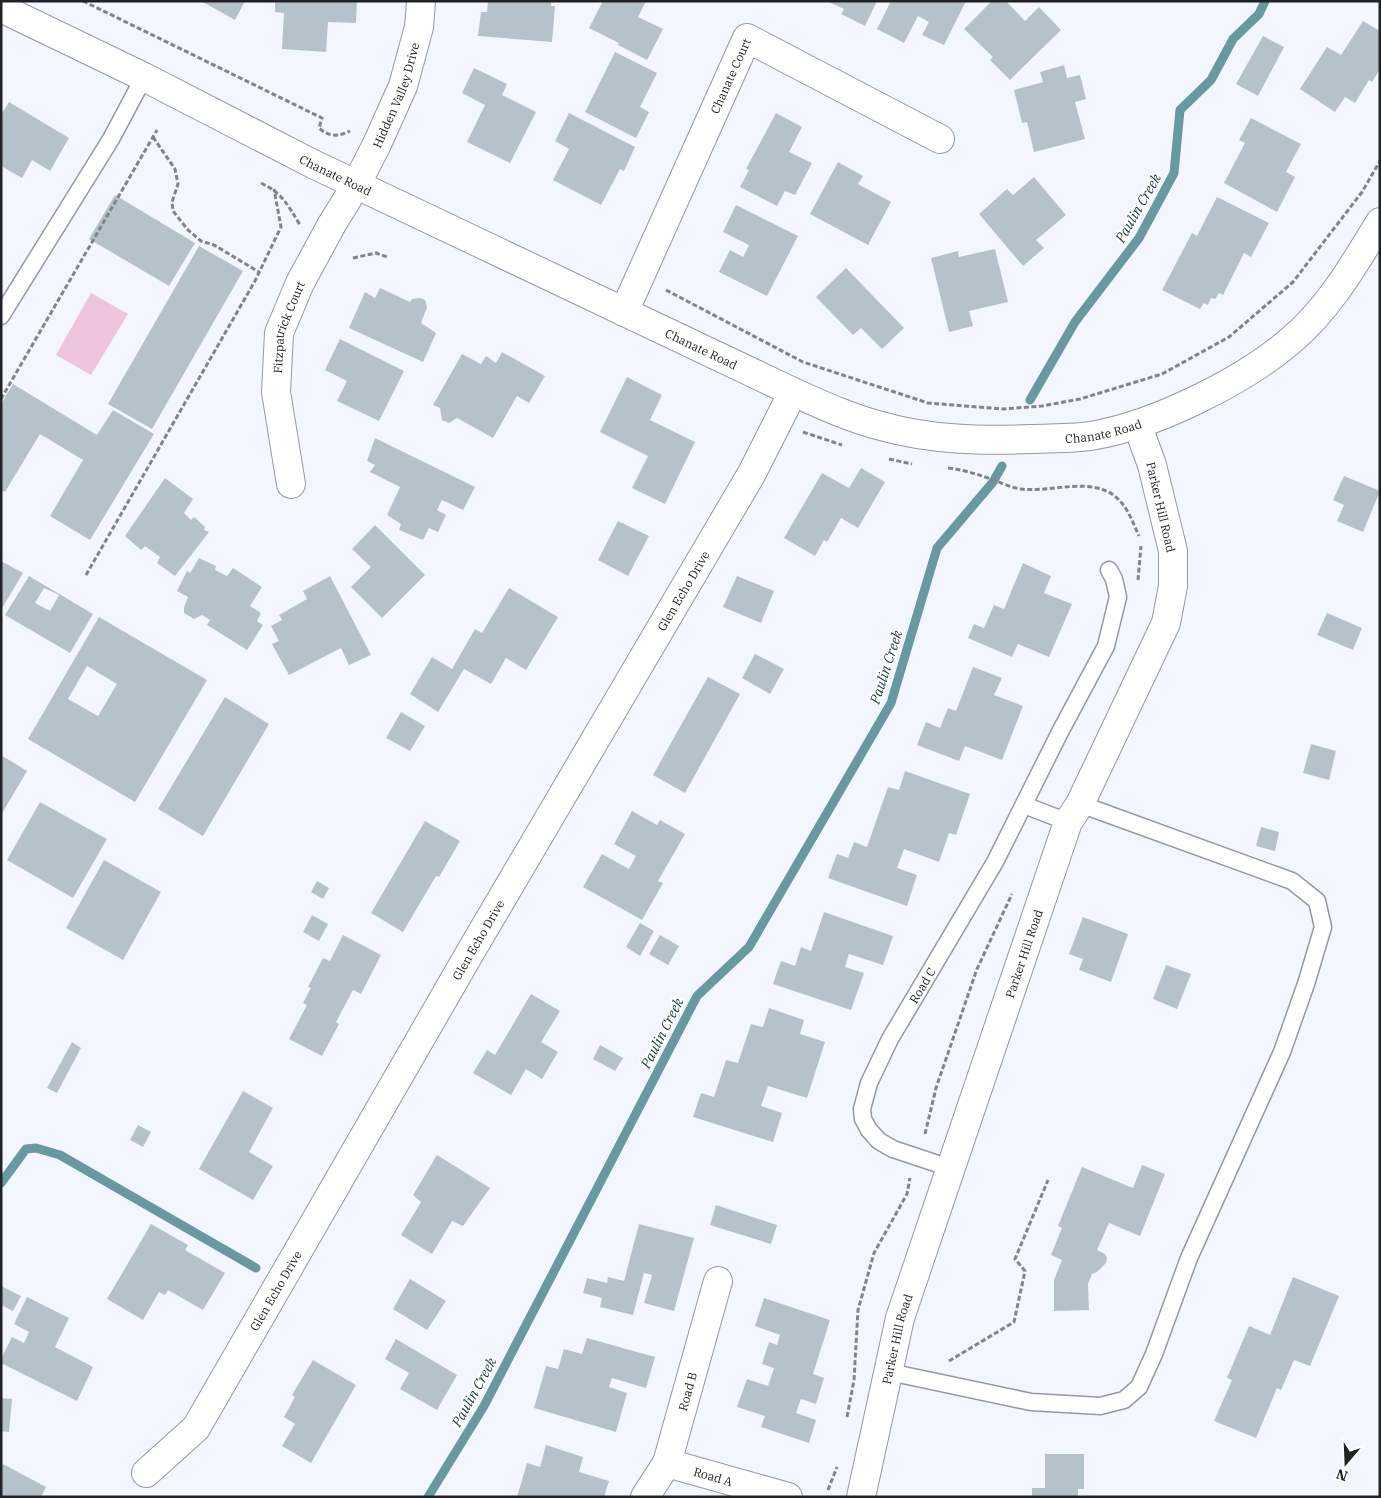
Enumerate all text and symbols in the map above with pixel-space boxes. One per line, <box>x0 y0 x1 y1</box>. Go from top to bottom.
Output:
street label: Chanate Court <box>707 36 754 116</box>
street label: Hidden Valley Drive <box>369 41 422 150</box>
street label: Chanate Road <box>297 151 374 198</box>
water label: Paulin Creek <box>1111 170 1165 247</box>
street label: Fitzpatrick Court <box>269 279 308 374</box>
street label: Chanate Road <box>663 325 740 372</box>
street label: Chanate Road <box>1065 416 1144 446</box>
street label: Parker Hill Road <box>1143 460 1179 554</box>
street label: Glen Echo Drive <box>654 548 712 633</box>
water label: Paulin Creek <box>865 627 907 707</box>
street label: Glen Echo Drive <box>448 897 507 983</box>
street label: Parker Hill Road <box>1002 907 1045 1000</box>
street label: Road C <box>906 964 939 1006</box>
water label: Paulin Creek <box>636 994 688 1072</box>
street label: Glen Echo Drive <box>246 1248 304 1333</box>
street label: Parker Hill Road <box>878 1292 915 1385</box>
water label: Paulin Creek <box>447 1354 501 1431</box>
street label: Road B <box>675 1370 700 1412</box>
north arrow <box>1321 1438 1371 1488</box>
street label: Road A <box>692 1463 735 1489</box>
text: N <box>1334 1465 1350 1486</box>

